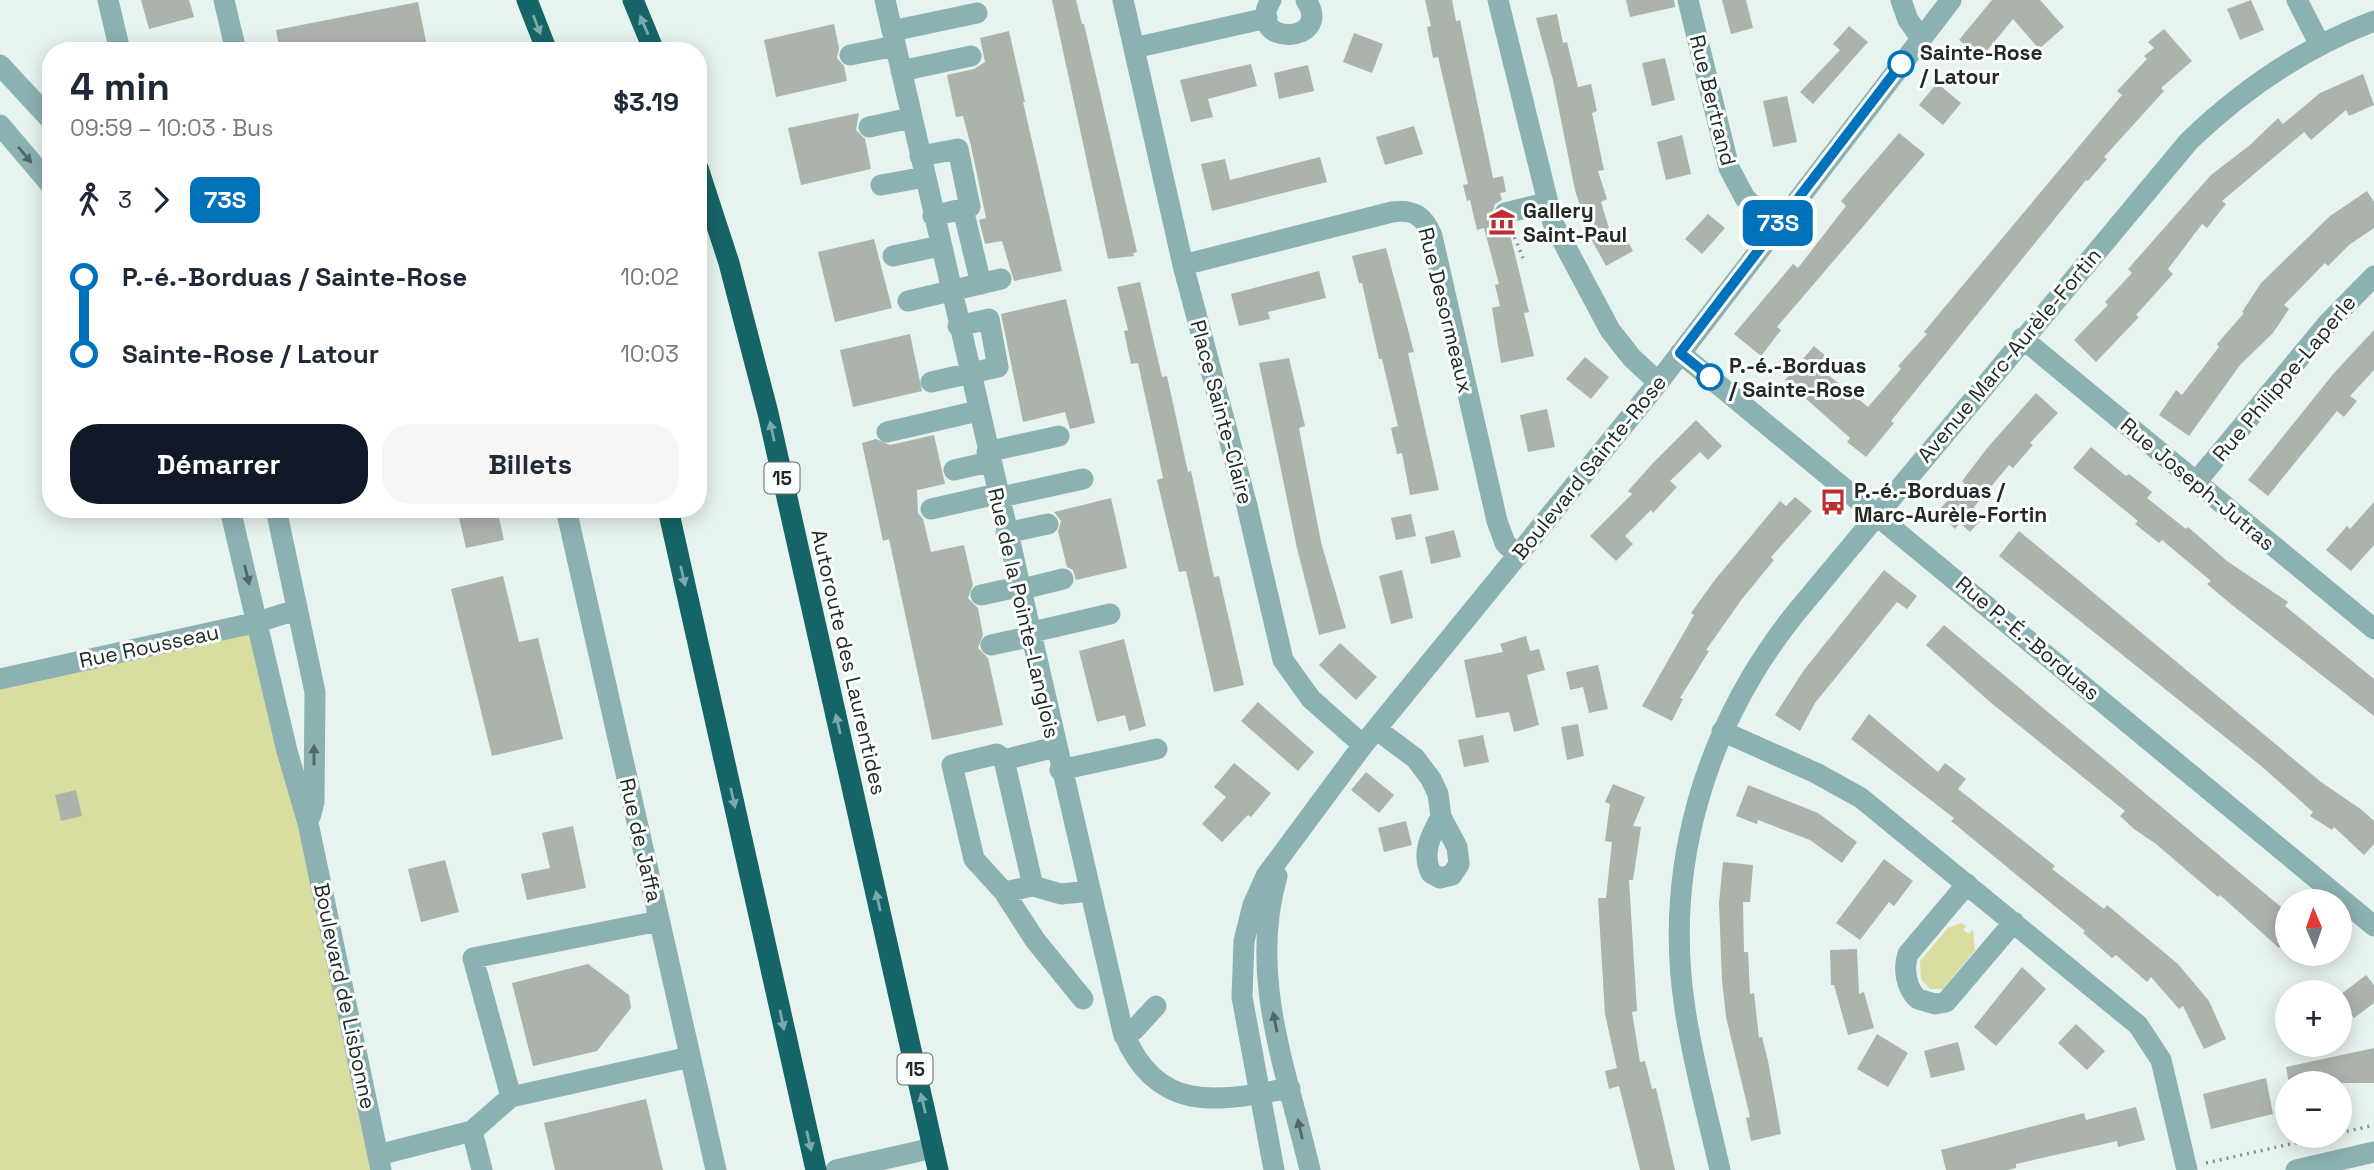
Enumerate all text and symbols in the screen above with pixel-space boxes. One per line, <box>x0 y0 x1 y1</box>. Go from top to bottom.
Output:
one-way arrow <box>531 15 542 36</box>
one-way arrow <box>638 15 649 36</box>
street label: Rue Bertrand <box>1684 32 1742 168</box>
place label: Sainte-Rose / Latour <box>1919 39 2043 90</box>
marker: Sainte-Rose / Latour <box>1888 51 1914 77</box>
text: 4 min <box>70 63 170 111</box>
text: $3.19 <box>613 85 679 119</box>
text: 09:59 – 10:03 · Bus <box>70 113 273 143</box>
one-way arrow <box>17 147 32 164</box>
icon: walk <box>70 181 108 219</box>
icon: forward <box>142 181 180 219</box>
text: 73S <box>204 184 246 215</box>
text: 3 <box>118 185 132 215</box>
place label: Gallery Saint-Paul <box>1523 197 1627 248</box>
line badge: 73S <box>1738 200 1818 246</box>
museum icon: Gallery Saint-Paul <box>1487 207 1517 237</box>
text: 73S <box>1757 207 1799 238</box>
street label: Rue Desormeaux <box>1412 224 1480 396</box>
street label: Avenue Marc-Aurèle-Fortin <box>1911 242 2107 468</box>
text: P.-é.-Borduas / Sainte-Rose <box>122 260 467 294</box>
text: 10:02 <box>620 262 679 292</box>
street label: Rue Philippe-Laperle <box>2207 289 2361 467</box>
street label: Place Sainte-Claire <box>1184 317 1260 507</box>
text: Sainte-Rose / Latour <box>122 337 379 371</box>
text: 10:03 <box>620 339 679 369</box>
place label: P.-é.-Borduas / Sainte-Rose <box>1728 352 1866 403</box>
marker: P.-é.-Borduas / Sainte-Rose <box>1697 364 1723 390</box>
street label: Boulevard Sainte-Rose <box>1506 369 1672 565</box>
street label: Rue Joseph-Jutras <box>2115 412 2281 556</box>
one-way arrow <box>766 419 777 441</box>
button: Démarrer <box>70 424 368 504</box>
button: Billets <box>382 424 679 504</box>
road number: 15 <box>764 463 800 494</box>
place label: P.-é.-Borduas / Marc-Aurèle-Fortin <box>1854 477 2047 528</box>
street label: Rue de la Pointe-Langlois <box>982 485 1066 741</box>
bus stop icon: P.-é.-Borduas / Marc-Aurèle-Fortin <box>1818 487 1848 517</box>
street label: Autoroute des Laurentides <box>805 527 893 797</box>
one-way arrow <box>242 565 253 587</box>
one-way arrow <box>678 565 689 587</box>
street label: Rue P.-É.-Borduas <box>1951 570 2105 706</box>
street label: Rue Rousseau <box>77 618 221 674</box>
one-way arrow <box>832 713 843 735</box>
one-way arrow <box>308 744 320 766</box>
street label: Rue de Jaffa <box>614 775 668 905</box>
one-way arrow <box>728 787 739 809</box>
street label: Boulevard de Lisbonne <box>308 881 382 1111</box>
north arrow <box>2275 889 2352 966</box>
map controls <box>2275 889 2352 1148</box>
one-way arrow <box>873 890 884 912</box>
button: + <box>2275 980 2352 1057</box>
one-way arrow <box>777 1009 788 1031</box>
one-way arrow <box>1269 1011 1280 1033</box>
road number: 15 <box>898 1054 932 1084</box>
button: − <box>2275 1071 2352 1148</box>
one-way arrow <box>917 1092 928 1114</box>
one-way arrow <box>1295 1118 1306 1140</box>
one-way arrow <box>804 1130 815 1152</box>

